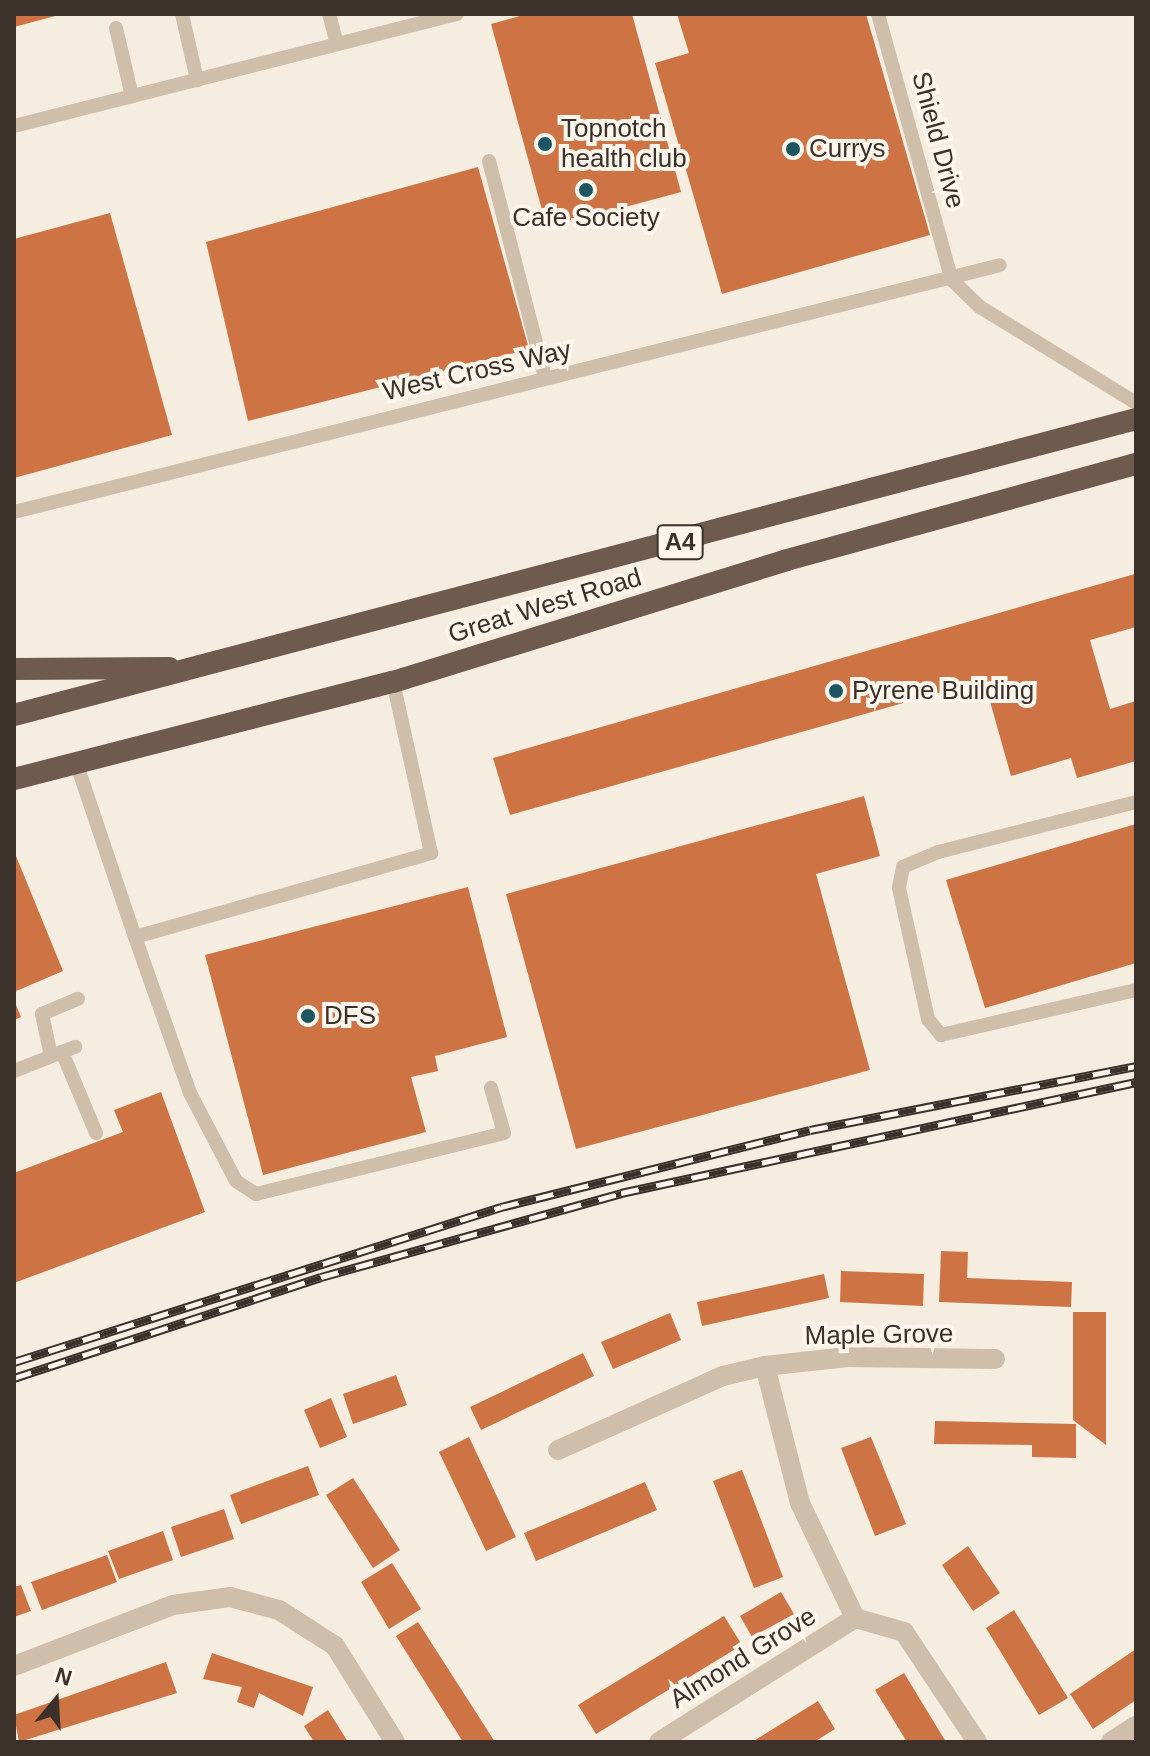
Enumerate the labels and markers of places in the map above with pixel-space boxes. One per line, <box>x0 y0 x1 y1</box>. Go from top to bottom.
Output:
place label: Topnotch health club <box>561 113 687 174</box>
place label: Currys <box>809 133 886 165</box>
marker: Topnotch health club <box>536 135 554 153</box>
marker: Currys <box>784 140 802 158</box>
marker: Cafe Society <box>577 181 595 199</box>
place label: Cafe Society <box>512 202 660 234</box>
place label: Pyrene Building <box>852 675 1034 707</box>
marker: Pyrene Building <box>827 682 845 700</box>
place label: DFS <box>324 1000 376 1032</box>
marker: DFS <box>299 1007 317 1025</box>

